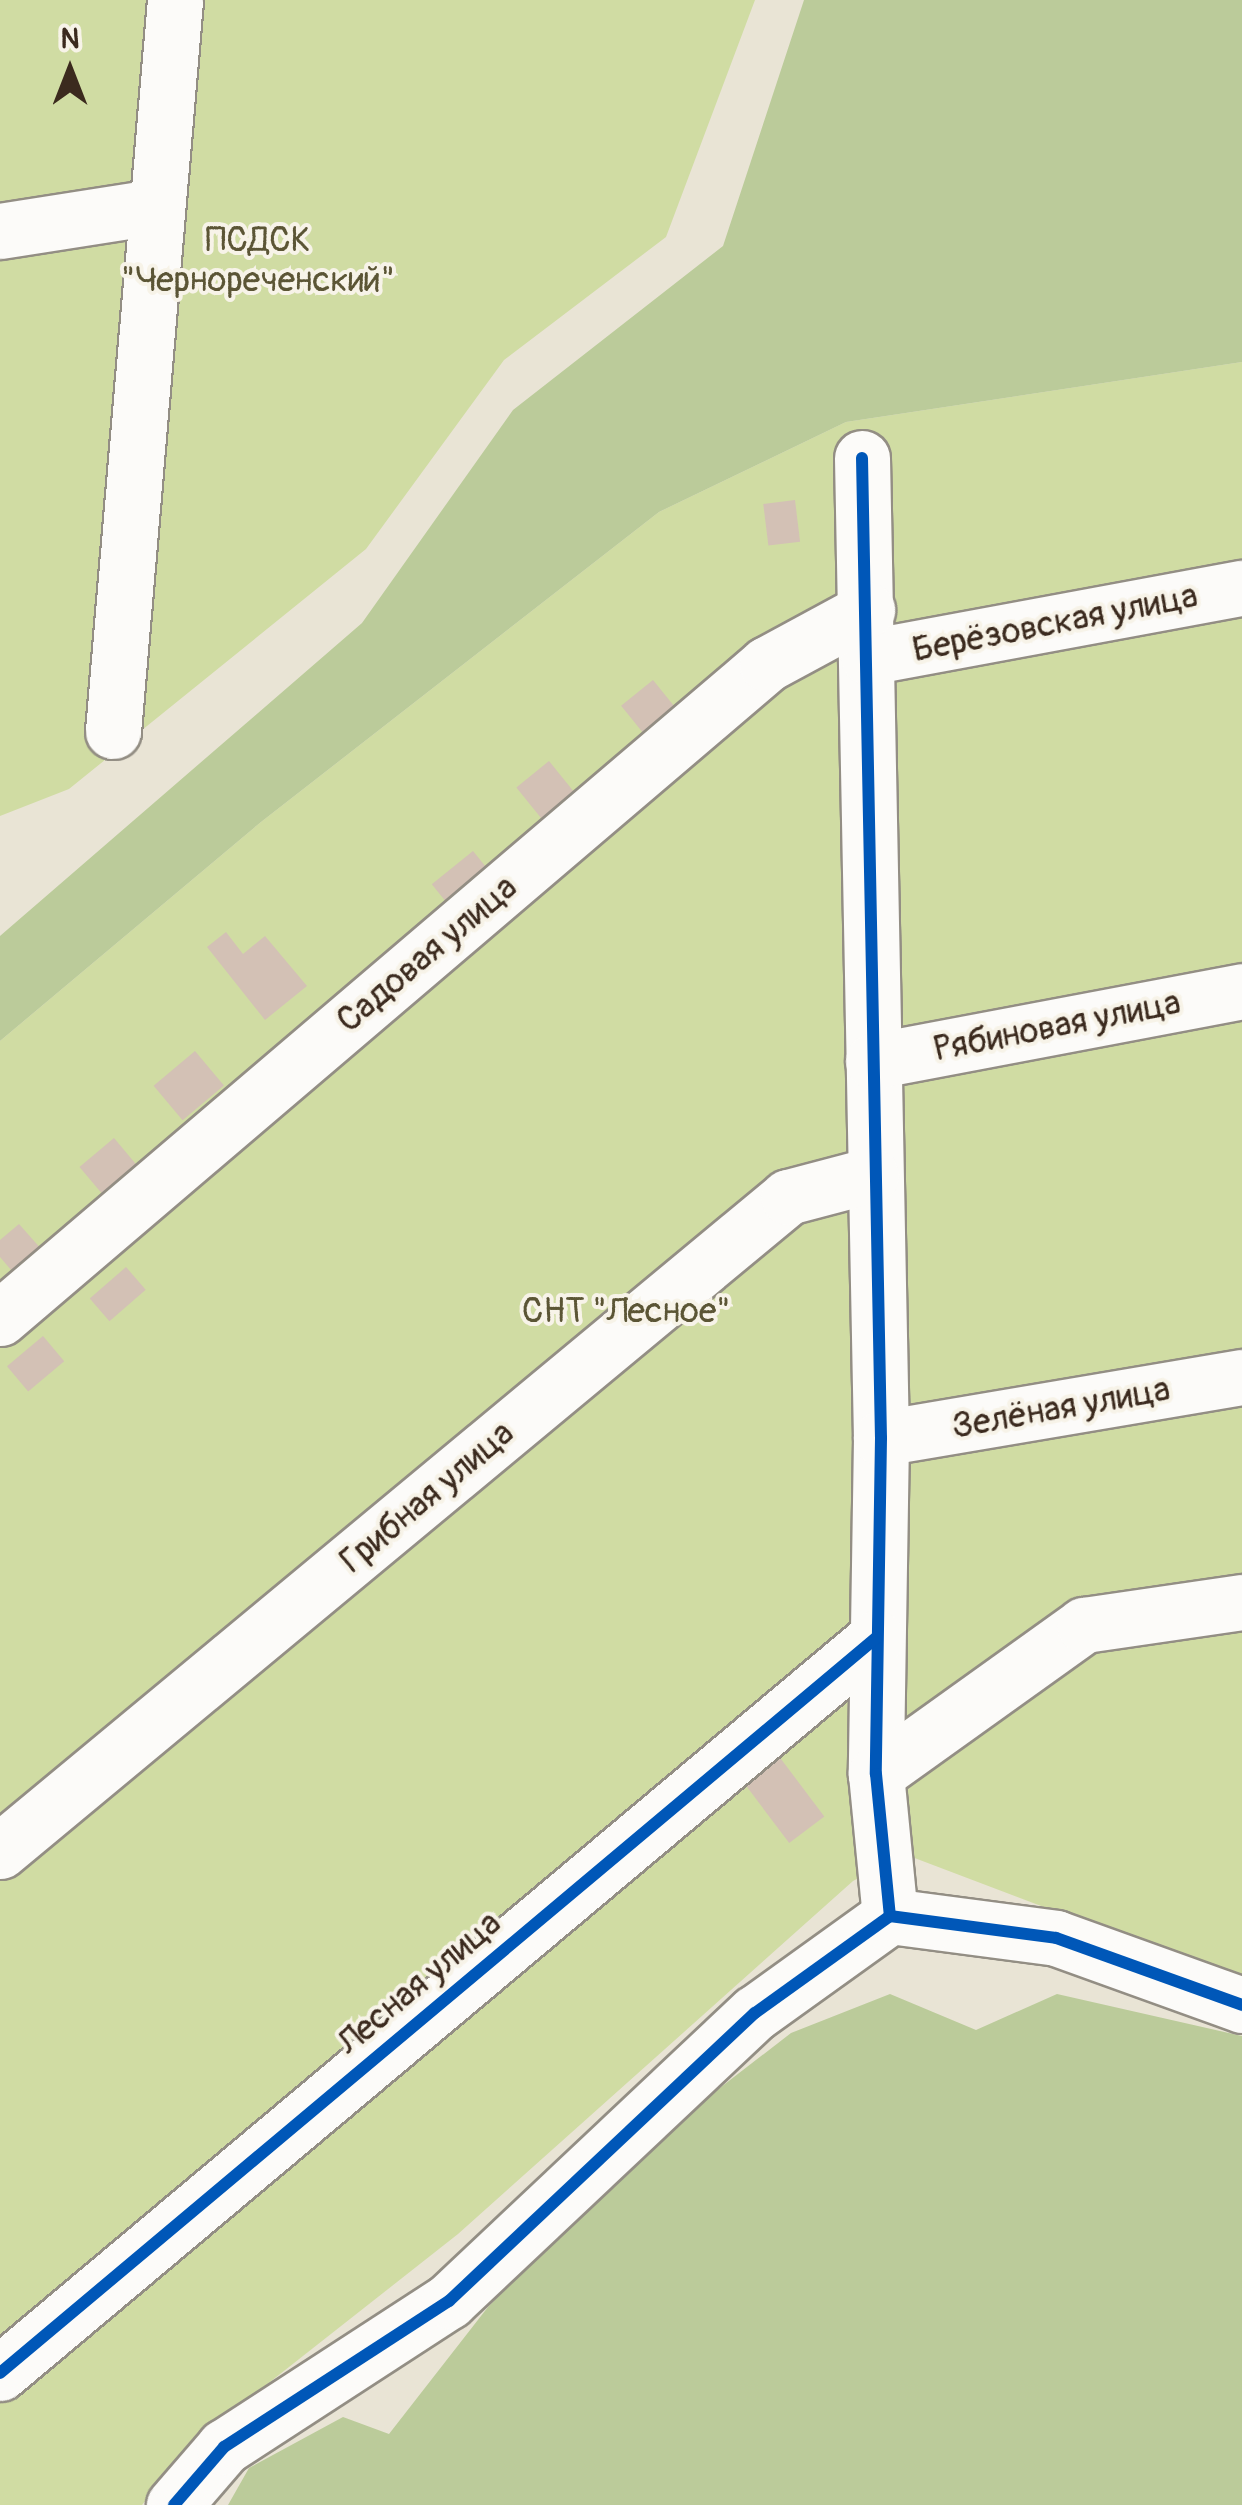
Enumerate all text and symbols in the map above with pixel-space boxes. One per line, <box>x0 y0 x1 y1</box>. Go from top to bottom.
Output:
north arrow <box>20 20 120 120</box>
text: N <box>61 22 79 57</box>
park label: ПСДСК "Чернореченский" <box>121 219 395 301</box>
street label: Берёзовская улица <box>909 575 1201 671</box>
street label: Садовая улица <box>328 866 526 1042</box>
street label: Рябиновая улица <box>930 981 1184 1071</box>
park label: СНТ "Лесное" <box>522 1290 730 1332</box>
street label: Зелёная улица <box>949 1368 1173 1448</box>
street label: Грибная улица <box>332 1412 522 1582</box>
street label: Лесная улица <box>329 1902 509 2064</box>

